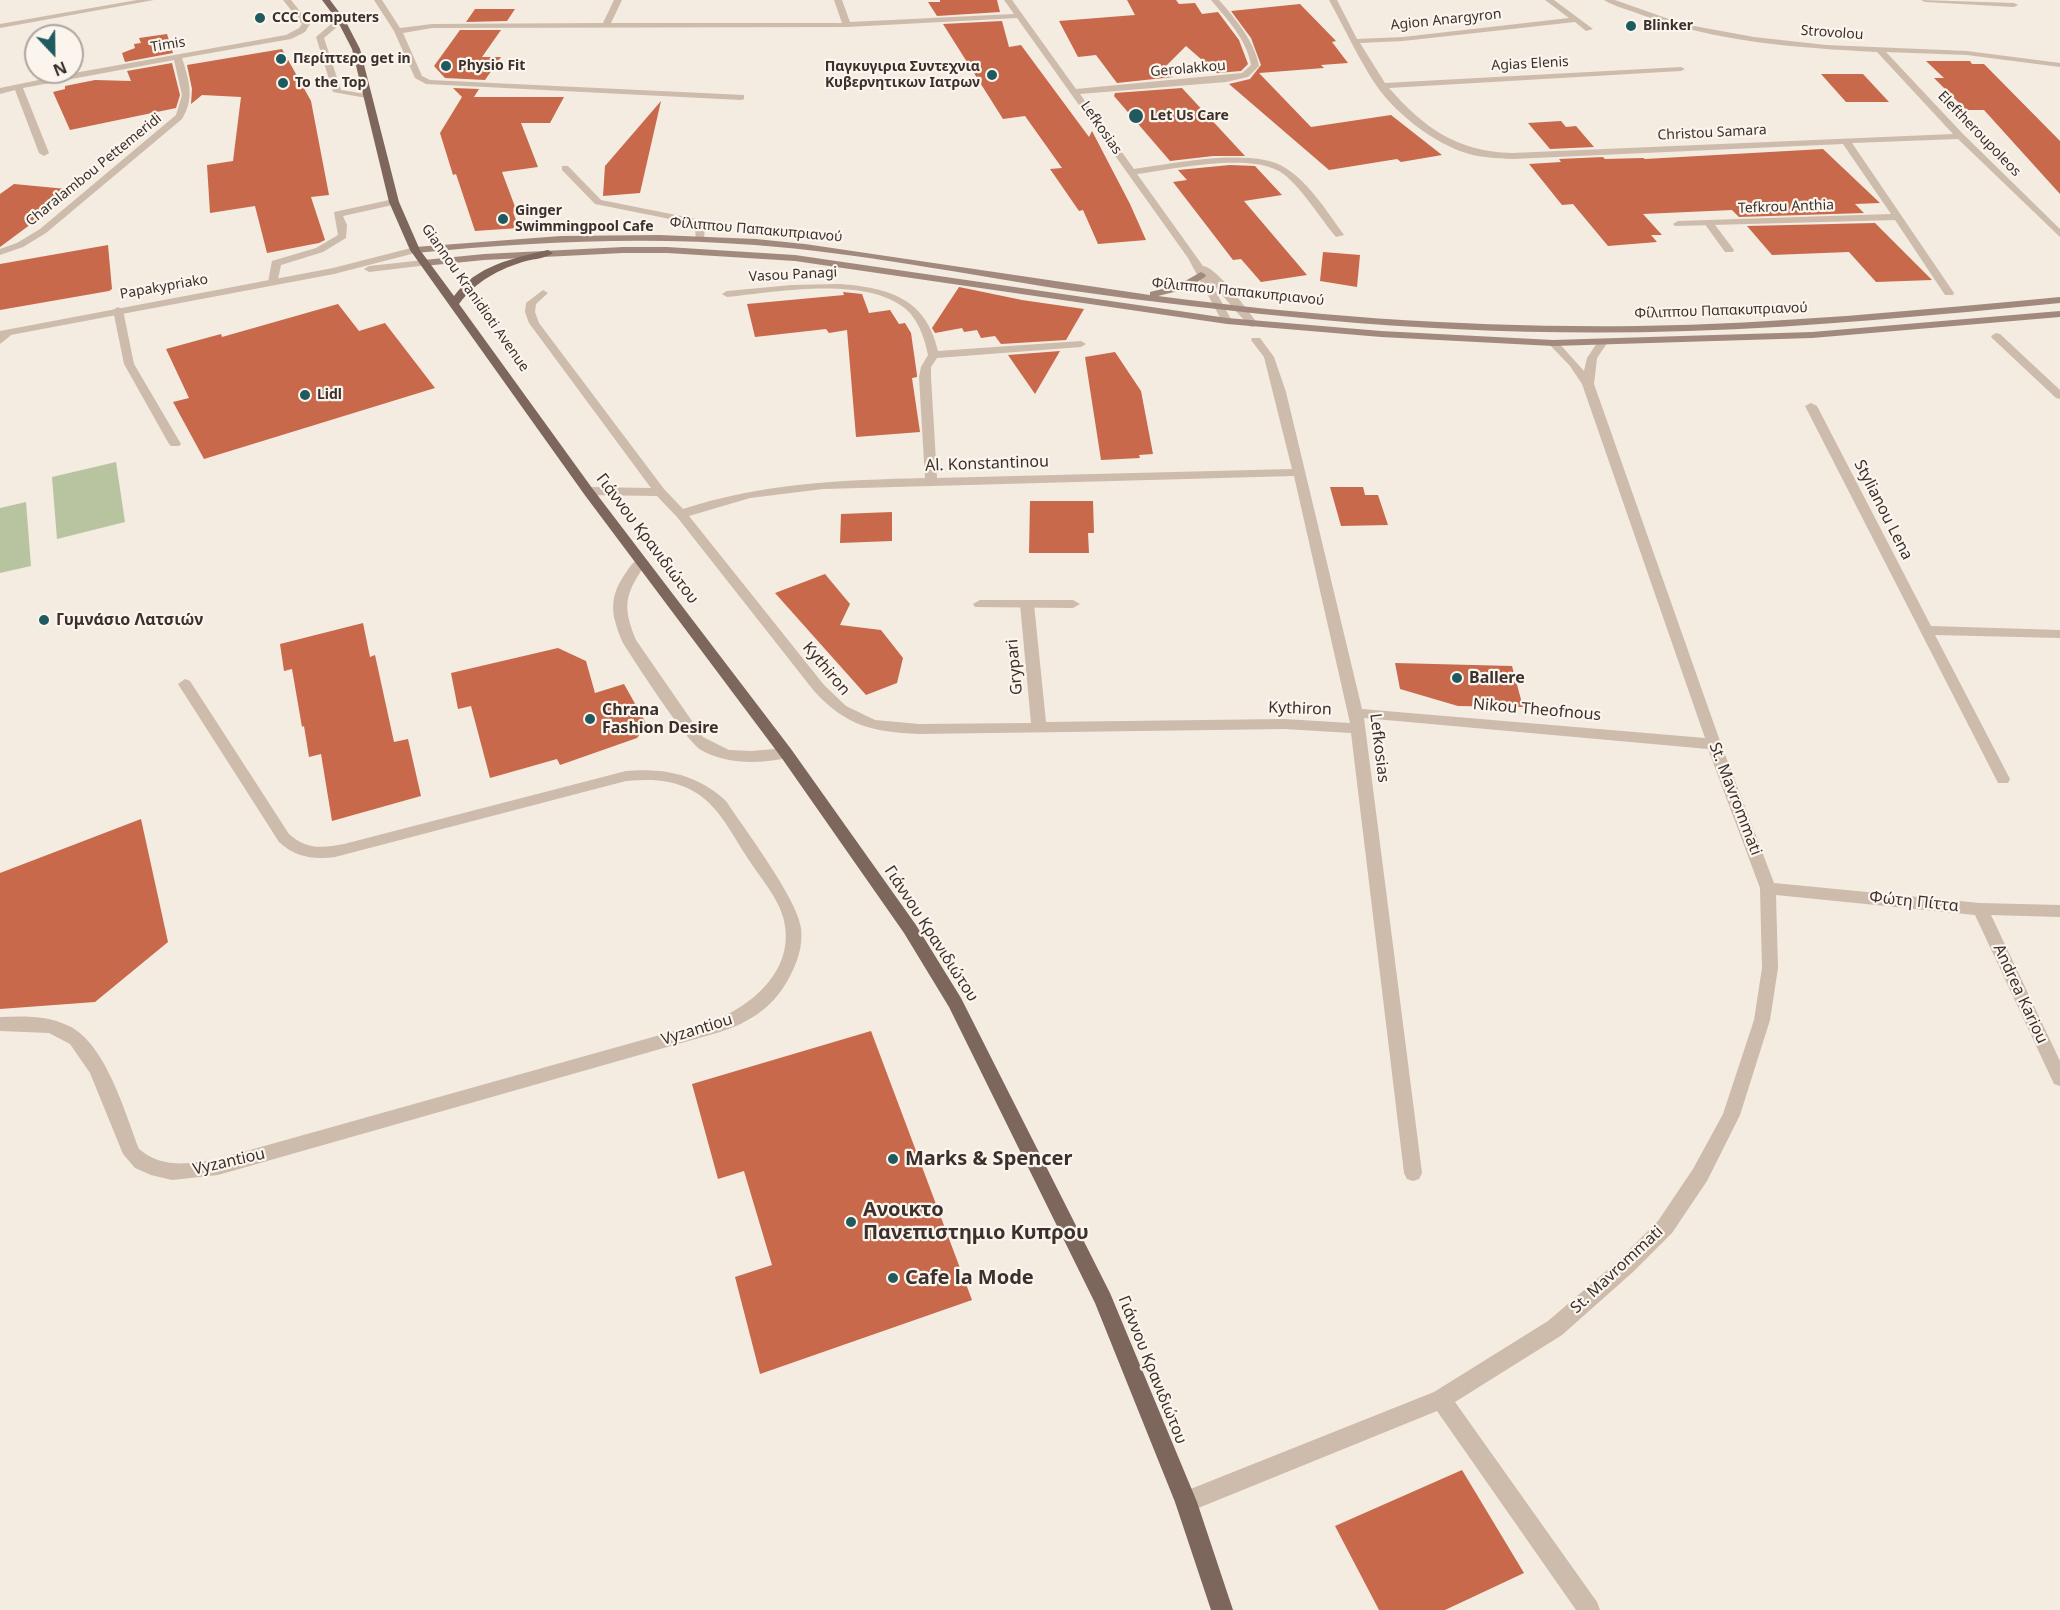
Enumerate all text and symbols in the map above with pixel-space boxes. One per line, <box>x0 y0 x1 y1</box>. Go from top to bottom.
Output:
street label: Agion Anargyron <box>1390 6 1502 34</box>
place label: CCC Computers <box>272 10 379 26</box>
marker: CCC Computers <box>253 11 267 25</box>
place label: Blinker <box>1643 18 1693 34</box>
marker: Blinker <box>1624 19 1638 33</box>
street label: Strovolou <box>1800 22 1864 44</box>
north arrow <box>24 24 84 84</box>
street label: Timis <box>149 34 187 56</box>
place label: Περίπτερο get in <box>293 51 411 67</box>
marker: Περίπτερο get in <box>274 52 288 66</box>
street label: Agias Elenis <box>1491 54 1569 74</box>
text: N <box>50 56 70 81</box>
street label: Gerolakkou <box>1150 57 1226 81</box>
place label: Physio Fit <box>458 58 525 74</box>
marker: Physio Fit <box>439 59 453 73</box>
place label: Παγκυγιρια Συντεχνια Κυβερνητικων Ιατρων <box>825 59 980 92</box>
marker: Παγκυγιρια Συντεχνια Κυβερνητικων Ιατρων <box>985 68 999 82</box>
place label: To the Top <box>295 75 366 91</box>
marker: To the Top <box>276 76 290 90</box>
street label: Eleftheroupoleos <box>1934 88 2024 180</box>
street label: Lefkosias <box>1077 98 1125 158</box>
marker: Let Us Care <box>1127 107 1145 125</box>
place label: Let Us Care <box>1150 108 1229 124</box>
street label: Charalambou Pettemeridi <box>23 110 165 230</box>
street label: Christou Samara <box>1657 122 1767 144</box>
street label: Tefkrou Anthia <box>1738 197 1834 217</box>
place label: Ginger Swimmingpool Cafe <box>515 203 654 236</box>
marker: Ginger Swimmingpool Cafe <box>496 212 510 226</box>
street label: Φίλιππου Παπακυπριανού <box>669 214 843 246</box>
street label: Giannou Kranidioti Avenue <box>418 221 532 375</box>
street label: Vasou Panagi <box>748 264 838 286</box>
street label: Papakypriako <box>119 271 209 303</box>
street label: Φίλιππου Παπακυπριανού <box>1151 275 1325 309</box>
street label: Φίλιππου Παπακυπριανού <box>1634 300 1808 322</box>
place label: Lidl <box>317 387 342 403</box>
marker: Lidl <box>298 388 312 402</box>
street label: Al. Konstantinou <box>925 452 1049 476</box>
street label: Stylianou Lena <box>1850 457 1916 563</box>
street label: Γιάννου Κρανιδιώτου <box>592 470 702 608</box>
place label: Γυμνάσιο Λατσιών <box>56 610 203 630</box>
marker: Γυμνάσιο Λατσιών <box>37 613 51 627</box>
street label: Kythiron <box>798 638 854 700</box>
street label: Grypari <box>1003 638 1027 696</box>
place label: Ballere <box>1469 668 1525 688</box>
marker: Ballere <box>1450 671 1464 685</box>
street label: Nikou Theofnous <box>1472 695 1602 725</box>
street label: Kythiron <box>1268 698 1332 720</box>
place label: Chrana Fashion Desire <box>602 700 719 738</box>
marker: Chrana Fashion Desire <box>583 712 597 726</box>
street label: Lefkosias <box>1365 712 1393 784</box>
street label: St. Mavrommati <box>1705 740 1765 858</box>
street label: Γιάννου Κρανιδιώτου <box>880 862 982 1006</box>
street label: Φώτη Πίττα <box>1868 888 1960 916</box>
street label: Andrea Kariou <box>1989 941 2051 1047</box>
street label: Vyzantiou <box>659 1010 735 1050</box>
street label: Vyzantiou <box>191 1144 267 1180</box>
place label: Marks & Spencer <box>905 1147 1072 1171</box>
marker: Marks & Spencer <box>886 1152 900 1166</box>
place label: Ανοικτο Πανεπιστημιο Κυπρου <box>863 1198 1089 1245</box>
marker: Ανοικτο Πανεπιστημιο Κυπρου <box>844 1215 858 1229</box>
street label: St. Mavrommati <box>1567 1222 1667 1318</box>
place label: Cafe la Mode <box>905 1266 1034 1290</box>
marker: Cafe la Mode <box>886 1271 900 1285</box>
street label: Γιάννου Κρανιδιώτου <box>1113 1293 1191 1447</box>

